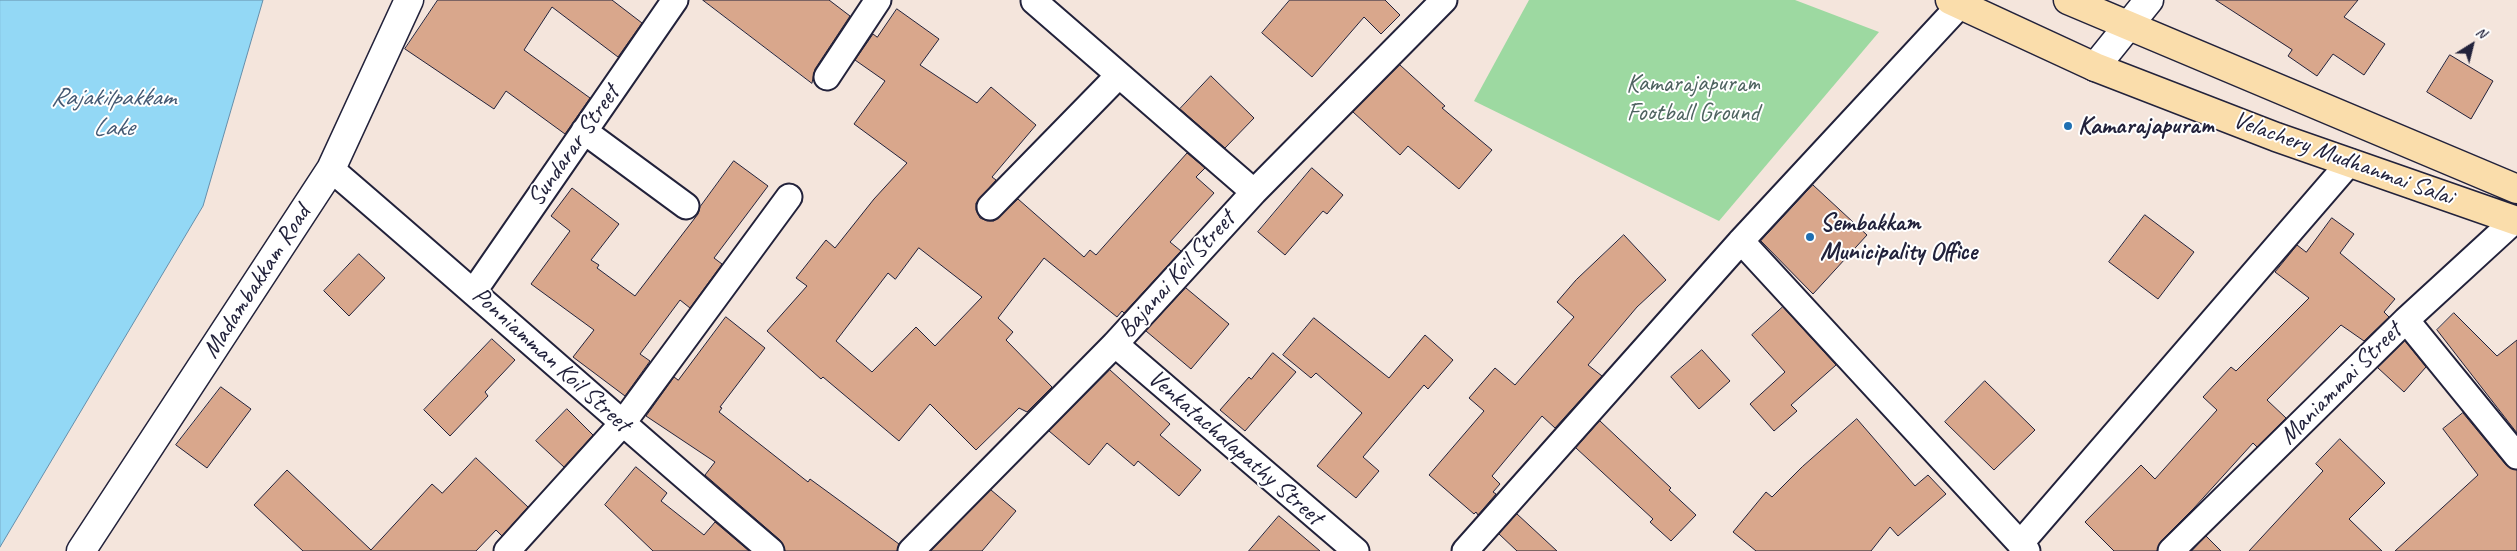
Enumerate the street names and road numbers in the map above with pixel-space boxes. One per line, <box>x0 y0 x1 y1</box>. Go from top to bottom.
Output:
street label: Sundarar Street <box>521 80 627 212</box>
street label: Velachery Mudhanmai Salai <box>2229 105 2457 213</box>
street label: Madambakkam Road <box>196 200 318 364</box>
street label: Bajanai Koil Street <box>1112 205 1242 345</box>
street label: Ponniamman Koil Street <box>466 281 636 439</box>
street label: Maniammai Street <box>2274 317 2408 451</box>
street label: Venkatachalapathy Street <box>1141 364 1329 532</box>

